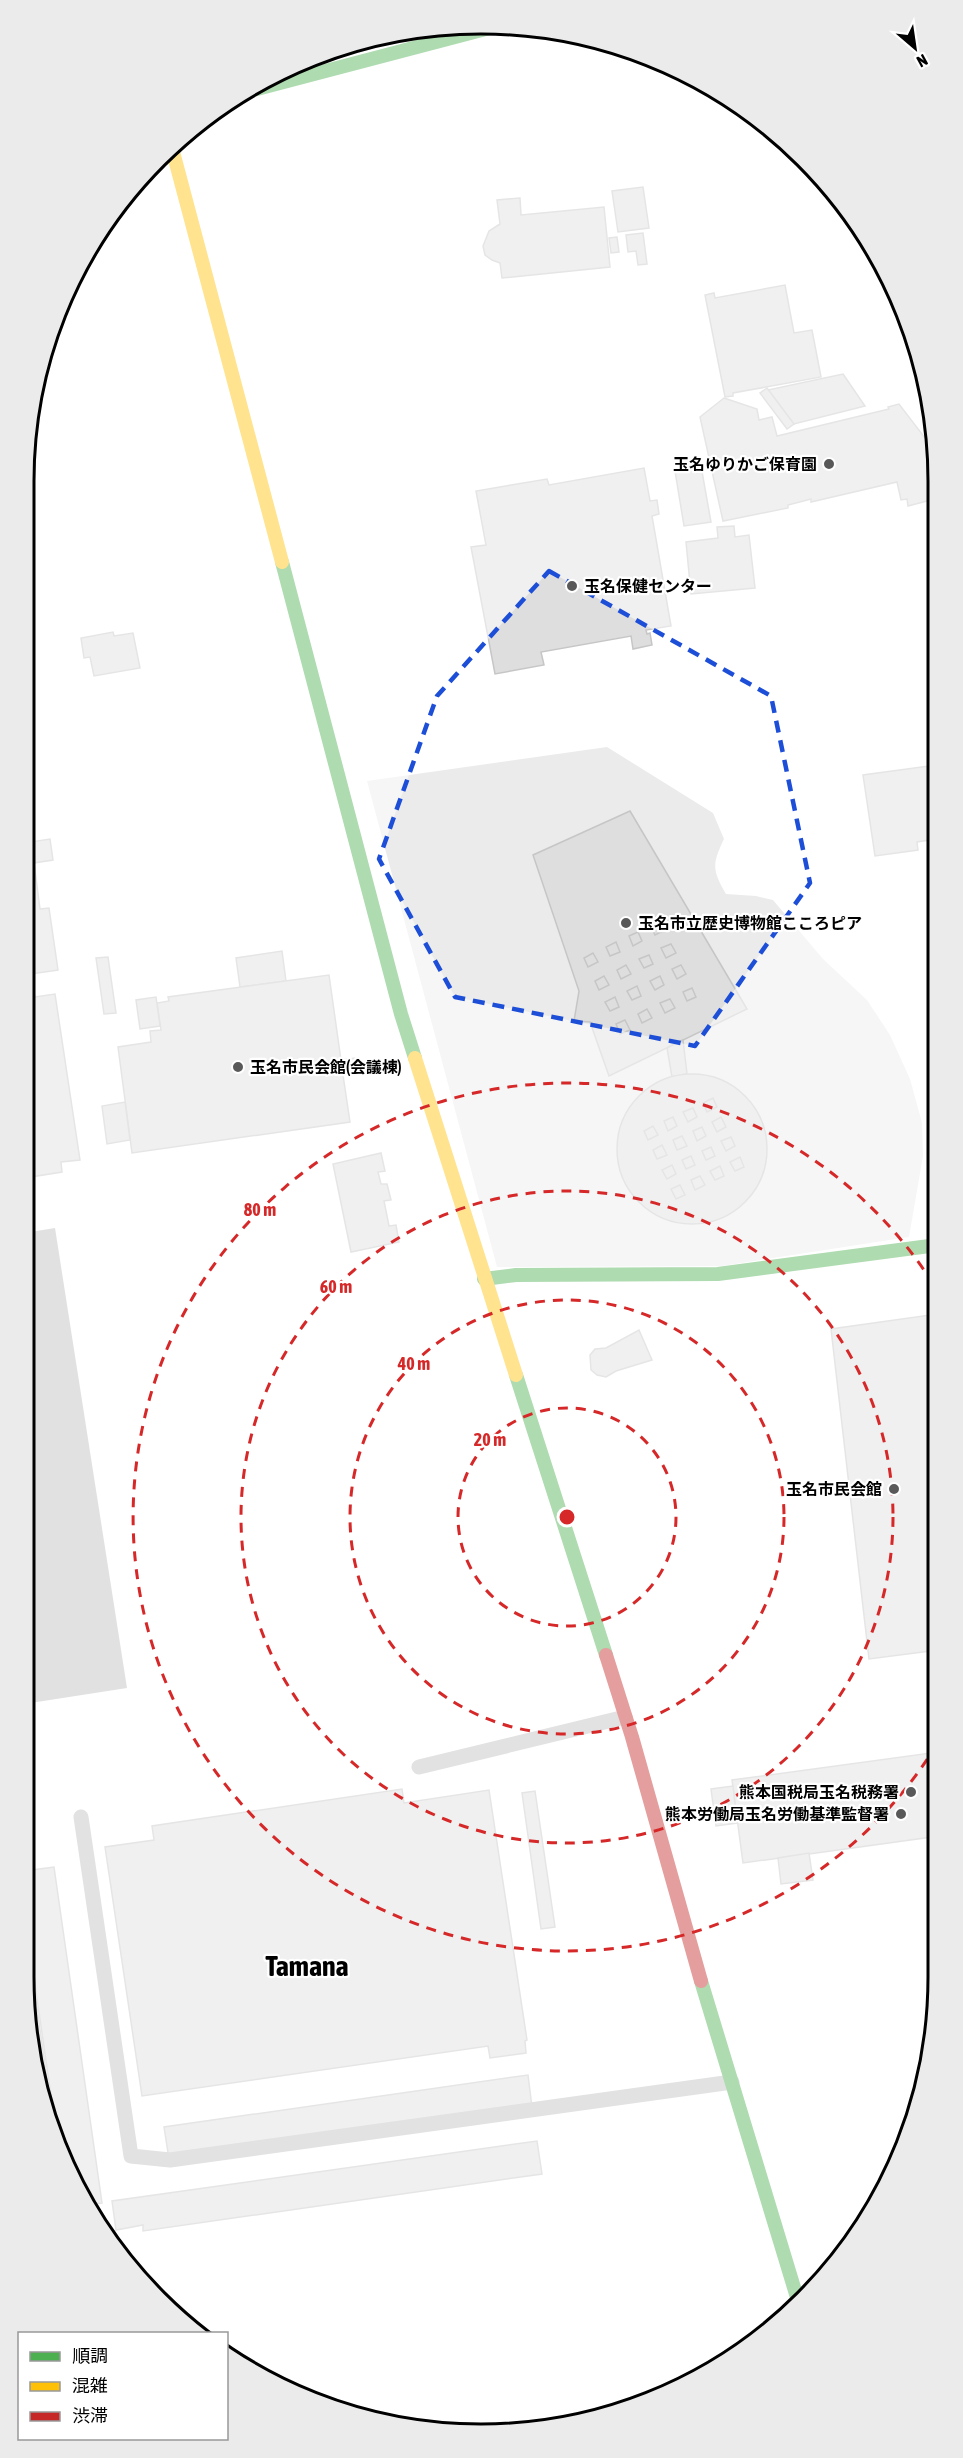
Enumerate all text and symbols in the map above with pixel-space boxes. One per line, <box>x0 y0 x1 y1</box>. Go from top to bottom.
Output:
north arrow <box>885 18 945 78</box>
text: N <box>914 51 931 71</box>
place label: 玉名ゆりかご保育園 <box>673 455 817 473</box>
marker: 玉名ゆりかご保育園 <box>822 457 836 471</box>
place label: 玉名保健センター <box>584 577 712 595</box>
marker: 玉名保健センター <box>565 579 579 593</box>
place label: 玉名市立歴史博物館こころピア <box>638 914 862 932</box>
marker: 玉名市立歴史博物館こころピア <box>619 916 633 930</box>
place label: 玉名市民会館(会議棟) <box>250 1058 402 1076</box>
marker: 玉名市民会館(会議棟) <box>231 1060 245 1074</box>
text: 80 m <box>244 1199 276 1220</box>
text: 60 m <box>320 1276 352 1297</box>
text: 40 m <box>397 1353 430 1374</box>
text: 20 m <box>474 1429 506 1450</box>
place label: 玉名市民会館 <box>786 1480 882 1498</box>
marker: 玉名市民会館 <box>887 1482 901 1496</box>
centre of rings <box>557 1507 577 1527</box>
place label: 熊本国税局玉名税務署 <box>739 1783 899 1801</box>
marker: 熊本国税局玉名税務署 <box>904 1785 918 1799</box>
place label: 熊本労働局玉名労働基準監督署 <box>665 1805 889 1823</box>
marker: 熊本労働局玉名労働基準監督署 <box>894 1807 908 1821</box>
district label: Tamana <box>265 1950 349 1982</box>
legend <box>18 2332 228 2440</box>
text: 順調 <box>72 2345 108 2366</box>
text: 混雑 <box>72 2375 108 2396</box>
text: 渋滞 <box>72 2405 108 2426</box>

